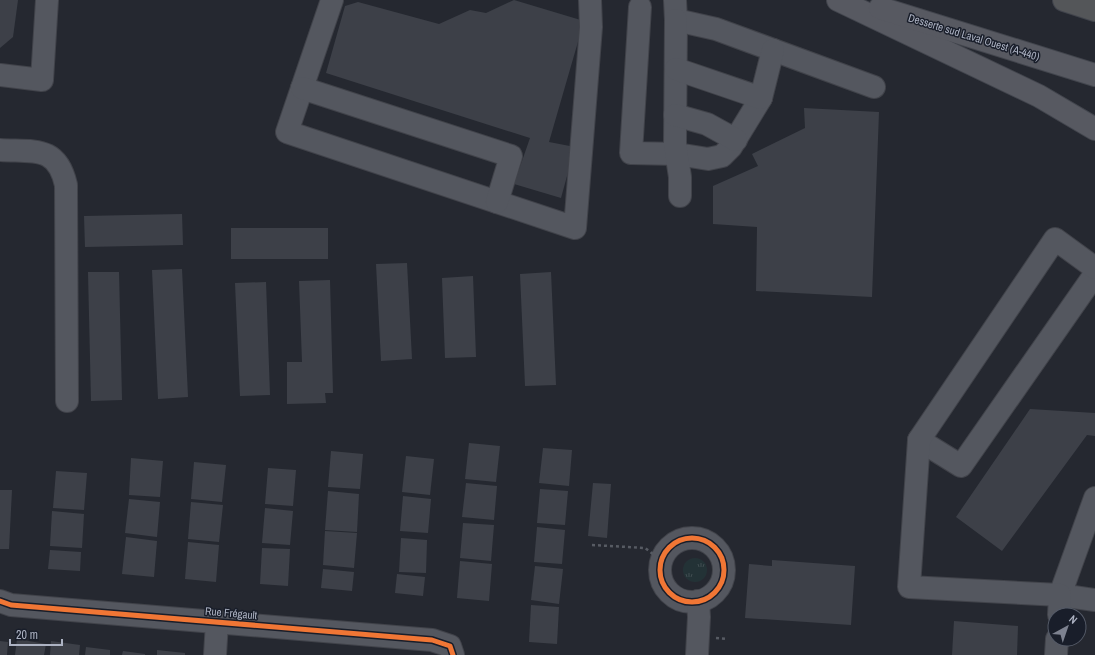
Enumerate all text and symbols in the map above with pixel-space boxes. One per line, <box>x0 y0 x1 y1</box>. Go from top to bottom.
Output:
street label: Desserte sud Laval Ouest (A-440) <box>907 10 1041 64</box>
street label: Rue Frégault <box>204 604 258 622</box>
north arrow <box>1047 607 1087 647</box>
text: N <box>1066 612 1080 627</box>
scale bar <box>10 621 62 647</box>
text: 20 m <box>16 627 38 643</box>

